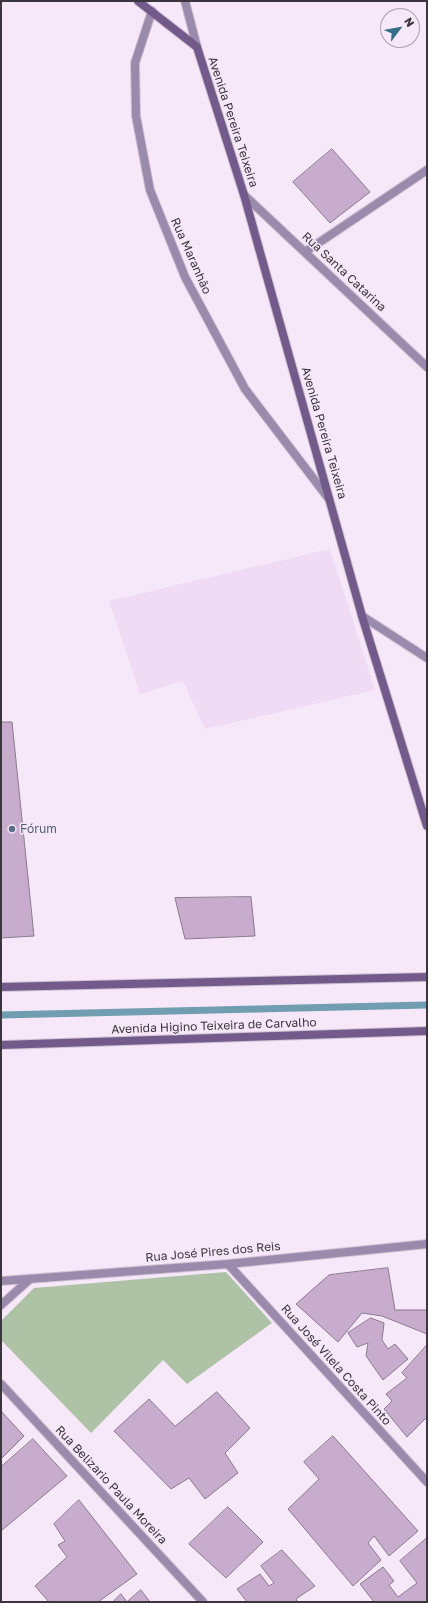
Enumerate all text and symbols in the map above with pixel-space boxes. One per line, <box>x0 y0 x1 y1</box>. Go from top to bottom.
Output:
north arrow <box>380 8 420 48</box>
text: N <box>402 15 417 29</box>
street label: Avenida Pereira Teixeira <box>205 55 261 189</box>
street label: Rua Maranhão <box>168 216 214 296</box>
street label: Rua Santa Catarina <box>299 229 389 315</box>
street label: Avenida Pereira Teixeira <box>298 365 350 501</box>
place label: Fórum <box>20 822 57 836</box>
marker: Fórum <box>7 824 17 834</box>
street label: Avenida Higino Teixeira de Carvalho <box>111 1015 317 1037</box>
street label: Rua José Pires dos Reis <box>145 1239 281 1265</box>
street label: Rua José Vilela Costa Pinto <box>278 1302 394 1428</box>
street label: Rua Belizario Paula Moreira <box>52 1423 170 1547</box>

